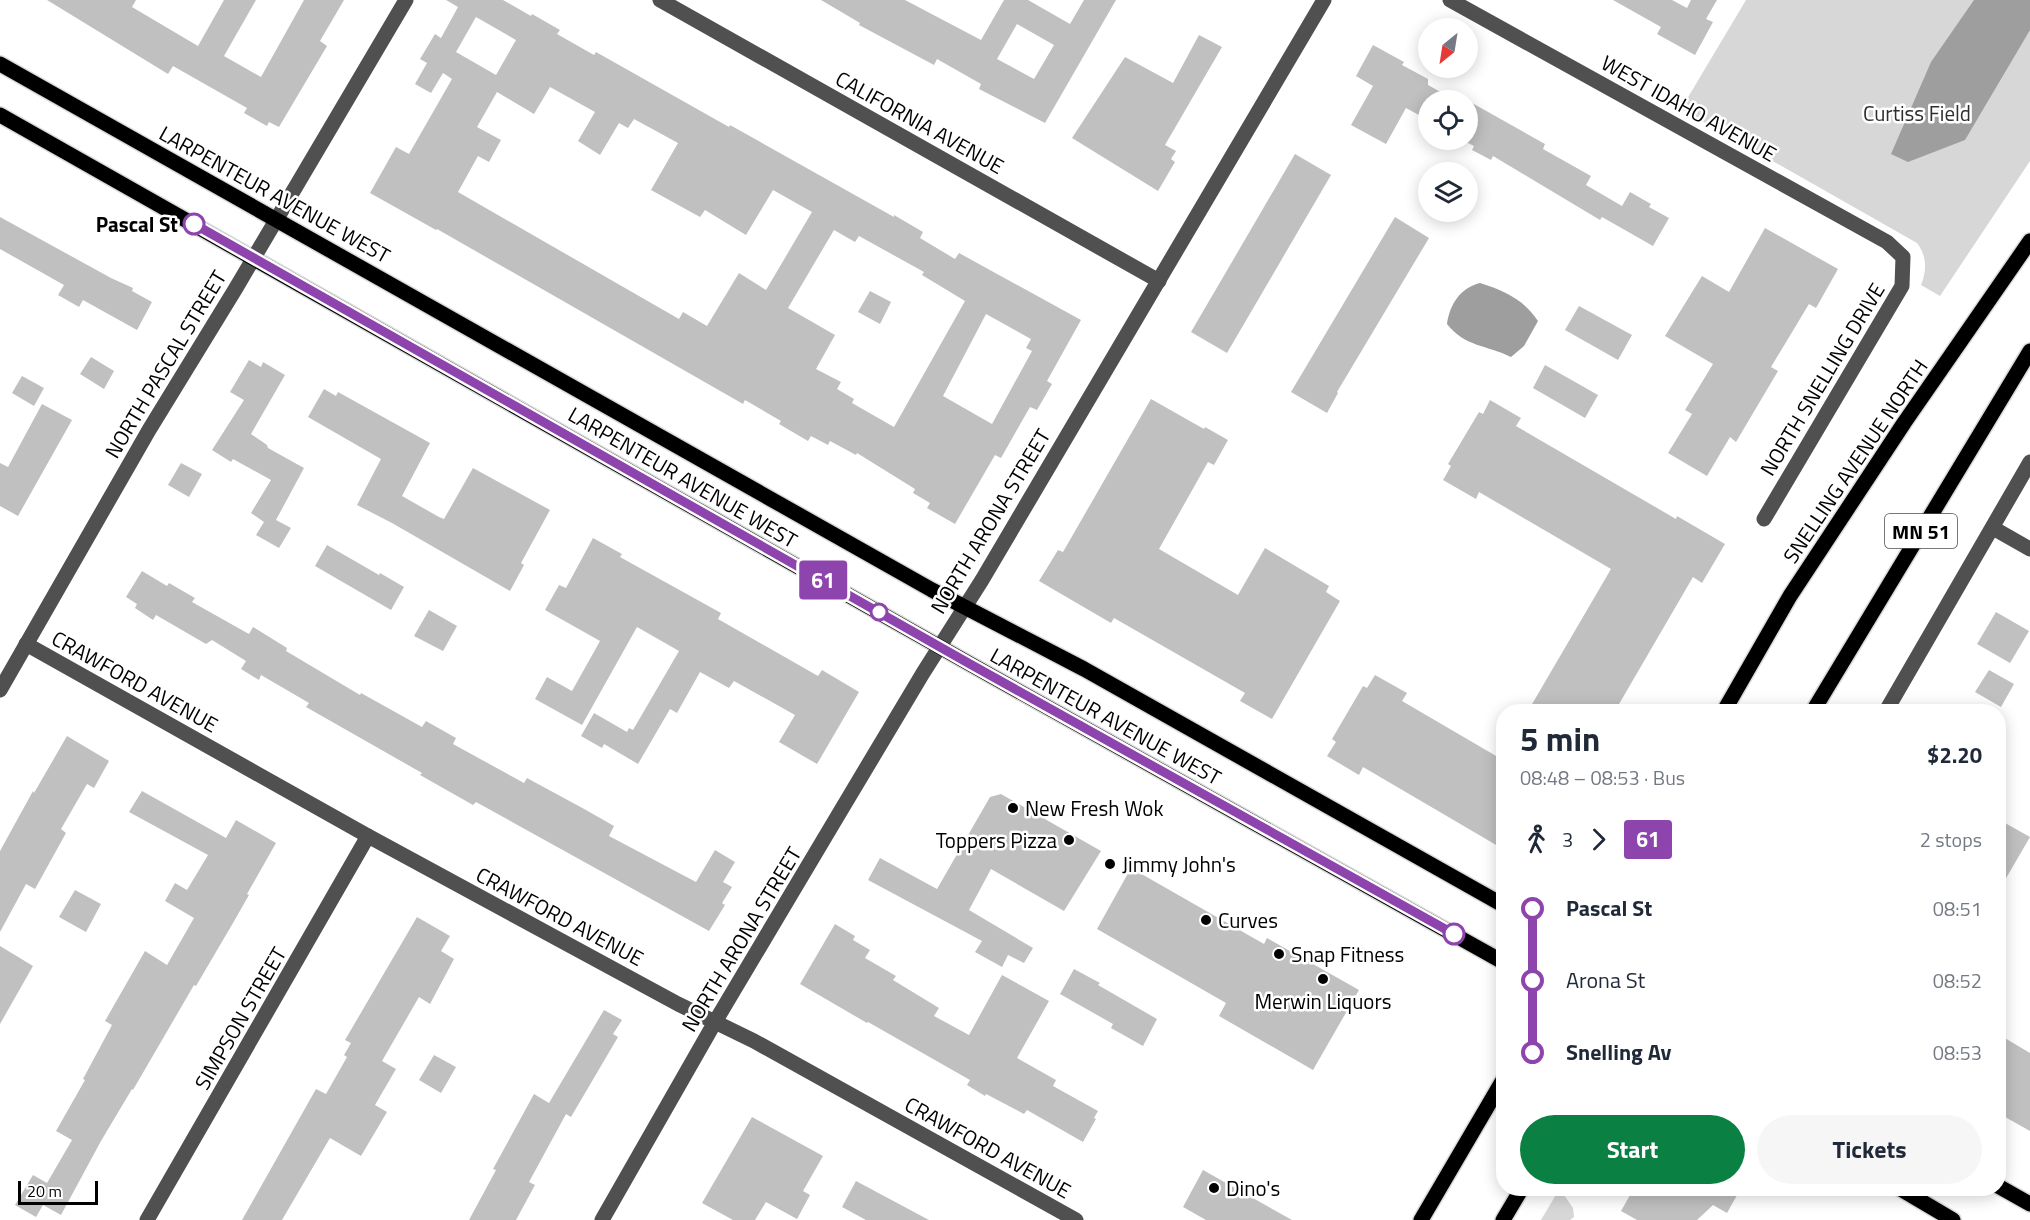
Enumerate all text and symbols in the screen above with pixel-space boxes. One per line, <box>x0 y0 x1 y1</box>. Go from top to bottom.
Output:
north arrow <box>1418 18 1478 78</box>
map controls <box>1418 18 1478 222</box>
street label: WEST IDAHO AVENUE <box>1596 47 1782 169</box>
street label: CALIFORNIA AVENUE <box>830 62 1010 182</box>
button: locate <box>1418 90 1478 150</box>
park label: Curtiss Field <box>1863 97 1971 129</box>
street label: LARPENTEUR AVENUE WEST <box>154 117 396 271</box>
button: layers <box>1418 162 1478 222</box>
place label: Pascal St <box>96 208 178 240</box>
marker: Pascal St <box>183 213 205 235</box>
street label: NORTH PASCAL STREET <box>96 264 234 464</box>
street label: NORTH SNELLING DRIVE <box>1752 276 1892 482</box>
street label: SNELLING AVENUE NORTH <box>1775 353 1935 569</box>
street label: LARPENTEUR AVENUE WEST <box>562 398 804 556</box>
street label: NORTH ARONA STREET <box>922 422 1058 620</box>
road number: MN 51 <box>1885 514 1957 548</box>
line badge: 61 <box>796 560 850 600</box>
text: 61 <box>811 564 835 596</box>
unlabelled marker <box>870 603 888 621</box>
street label: CRAWFORD AVENUE <box>46 622 224 740</box>
street label: LARPENTEUR AVENUE WEST <box>985 639 1227 793</box>
text: 5 min <box>1520 714 1600 764</box>
text: $2.20 <box>1927 738 1982 772</box>
text: 08:48 – 08:53 · Bus <box>1520 762 1685 793</box>
place label: New Fresh Wok <box>1025 792 1163 824</box>
marker: New Fresh Wok <box>1006 801 1020 815</box>
icon: walk <box>1520 823 1553 856</box>
icon: forward <box>1582 823 1615 856</box>
text: 61 <box>1636 823 1660 855</box>
place label: Toppers Pizza <box>936 824 1057 856</box>
text: 3 <box>1562 824 1573 855</box>
text: 2 stops <box>1920 824 1982 855</box>
marker: Toppers Pizza <box>1062 833 1076 847</box>
street label: NORTH ARONA STREET <box>673 840 809 1038</box>
place label: Jimmy John's <box>1122 848 1236 880</box>
marker: Jimmy John's <box>1103 857 1117 871</box>
street label: CRAWFORD AVENUE <box>470 858 650 974</box>
text: Pascal St <box>1566 891 1652 925</box>
text: 08:51 <box>1933 893 1982 924</box>
place label: Curves <box>1218 904 1278 936</box>
marker: Curves <box>1199 913 1213 927</box>
unlabelled marker <box>1443 923 1465 945</box>
place label: Snap Fitness <box>1291 938 1404 970</box>
street label: SIMPSON STREET <box>186 941 294 1095</box>
marker: Snap Fitness <box>1272 947 1286 961</box>
text: Arona St <box>1566 963 1645 997</box>
text: 08:52 <box>1933 965 1982 996</box>
marker: Merwin Liquors <box>1316 972 1330 986</box>
place label: Merwin Liquors <box>1255 985 1391 1017</box>
text: Snelling Av <box>1566 1035 1672 1069</box>
text: 08:53 <box>1933 1037 1982 1068</box>
street label: CRAWFORD AVENUE <box>899 1088 1077 1206</box>
button: Start <box>1520 1115 1745 1184</box>
button: Tickets <box>1757 1115 1982 1184</box>
place label: Dino's <box>1226 1172 1280 1204</box>
scale bar <box>18 1178 98 1206</box>
text: 20 m <box>27 1179 62 1203</box>
marker: Dino's <box>1207 1181 1221 1195</box>

